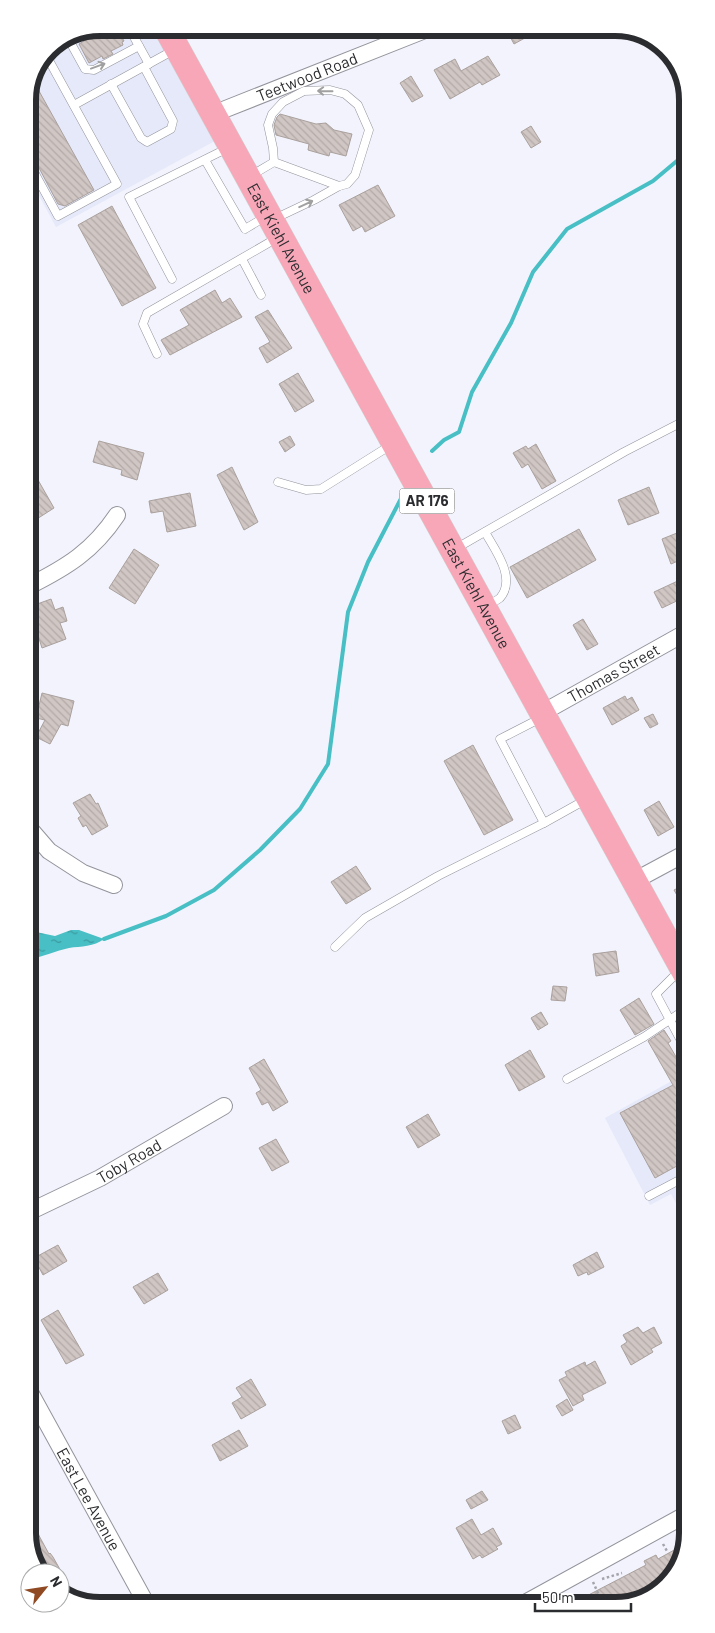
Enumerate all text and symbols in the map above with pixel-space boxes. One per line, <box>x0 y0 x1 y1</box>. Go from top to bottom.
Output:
street label: Teetwood Road <box>254 48 360 105</box>
one-way arrow <box>90 61 105 70</box>
one-way arrow <box>317 86 333 96</box>
street label: East Kiehl Avenue <box>244 179 320 297</box>
one-way arrow <box>298 199 313 208</box>
road number: AR 176 <box>400 488 454 514</box>
street label: East Kiehl Avenue <box>439 534 515 652</box>
street label: Thomas Street <box>564 639 663 706</box>
street label: Toby Road <box>93 1135 164 1187</box>
street label: East Lee Avenue <box>53 1444 125 1554</box>
north arrow <box>20 1563 70 1613</box>
text: N <box>47 1573 66 1590</box>
scale bar <box>535 1580 631 1612</box>
text: 50 m <box>542 1588 574 1606</box>

